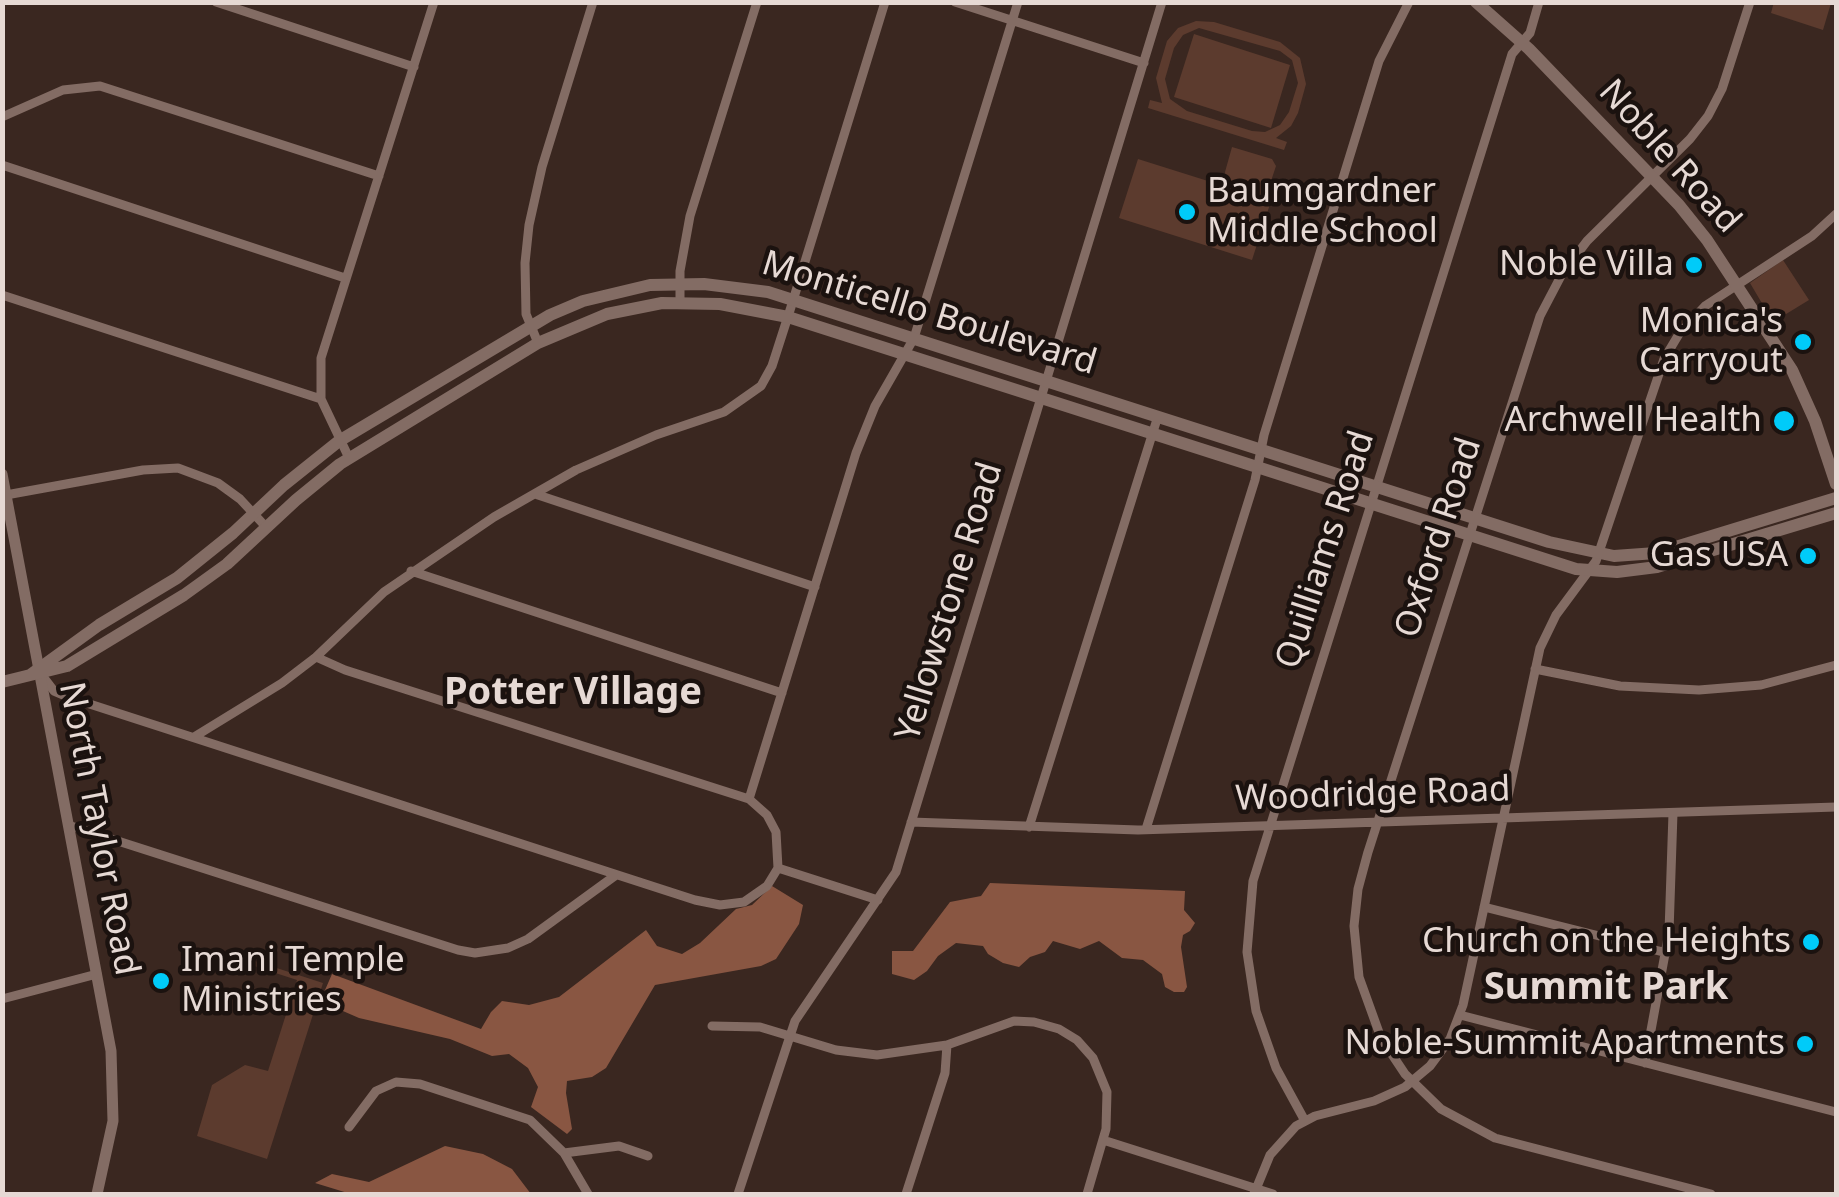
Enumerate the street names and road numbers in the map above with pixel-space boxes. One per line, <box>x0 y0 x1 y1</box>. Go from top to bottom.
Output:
street label: Noble Road <box>1589 72 1749 242</box>
street label: Monticello Boulevard <box>757 243 1101 385</box>
street label: Quilliams Road <box>1268 426 1384 674</box>
street label: Oxford Road <box>1387 433 1491 643</box>
street label: Yellowstone Road <box>888 458 1012 746</box>
street label: North Taylor Road <box>49 679 147 979</box>
street label: Woodridge Road <box>1235 769 1511 821</box>

